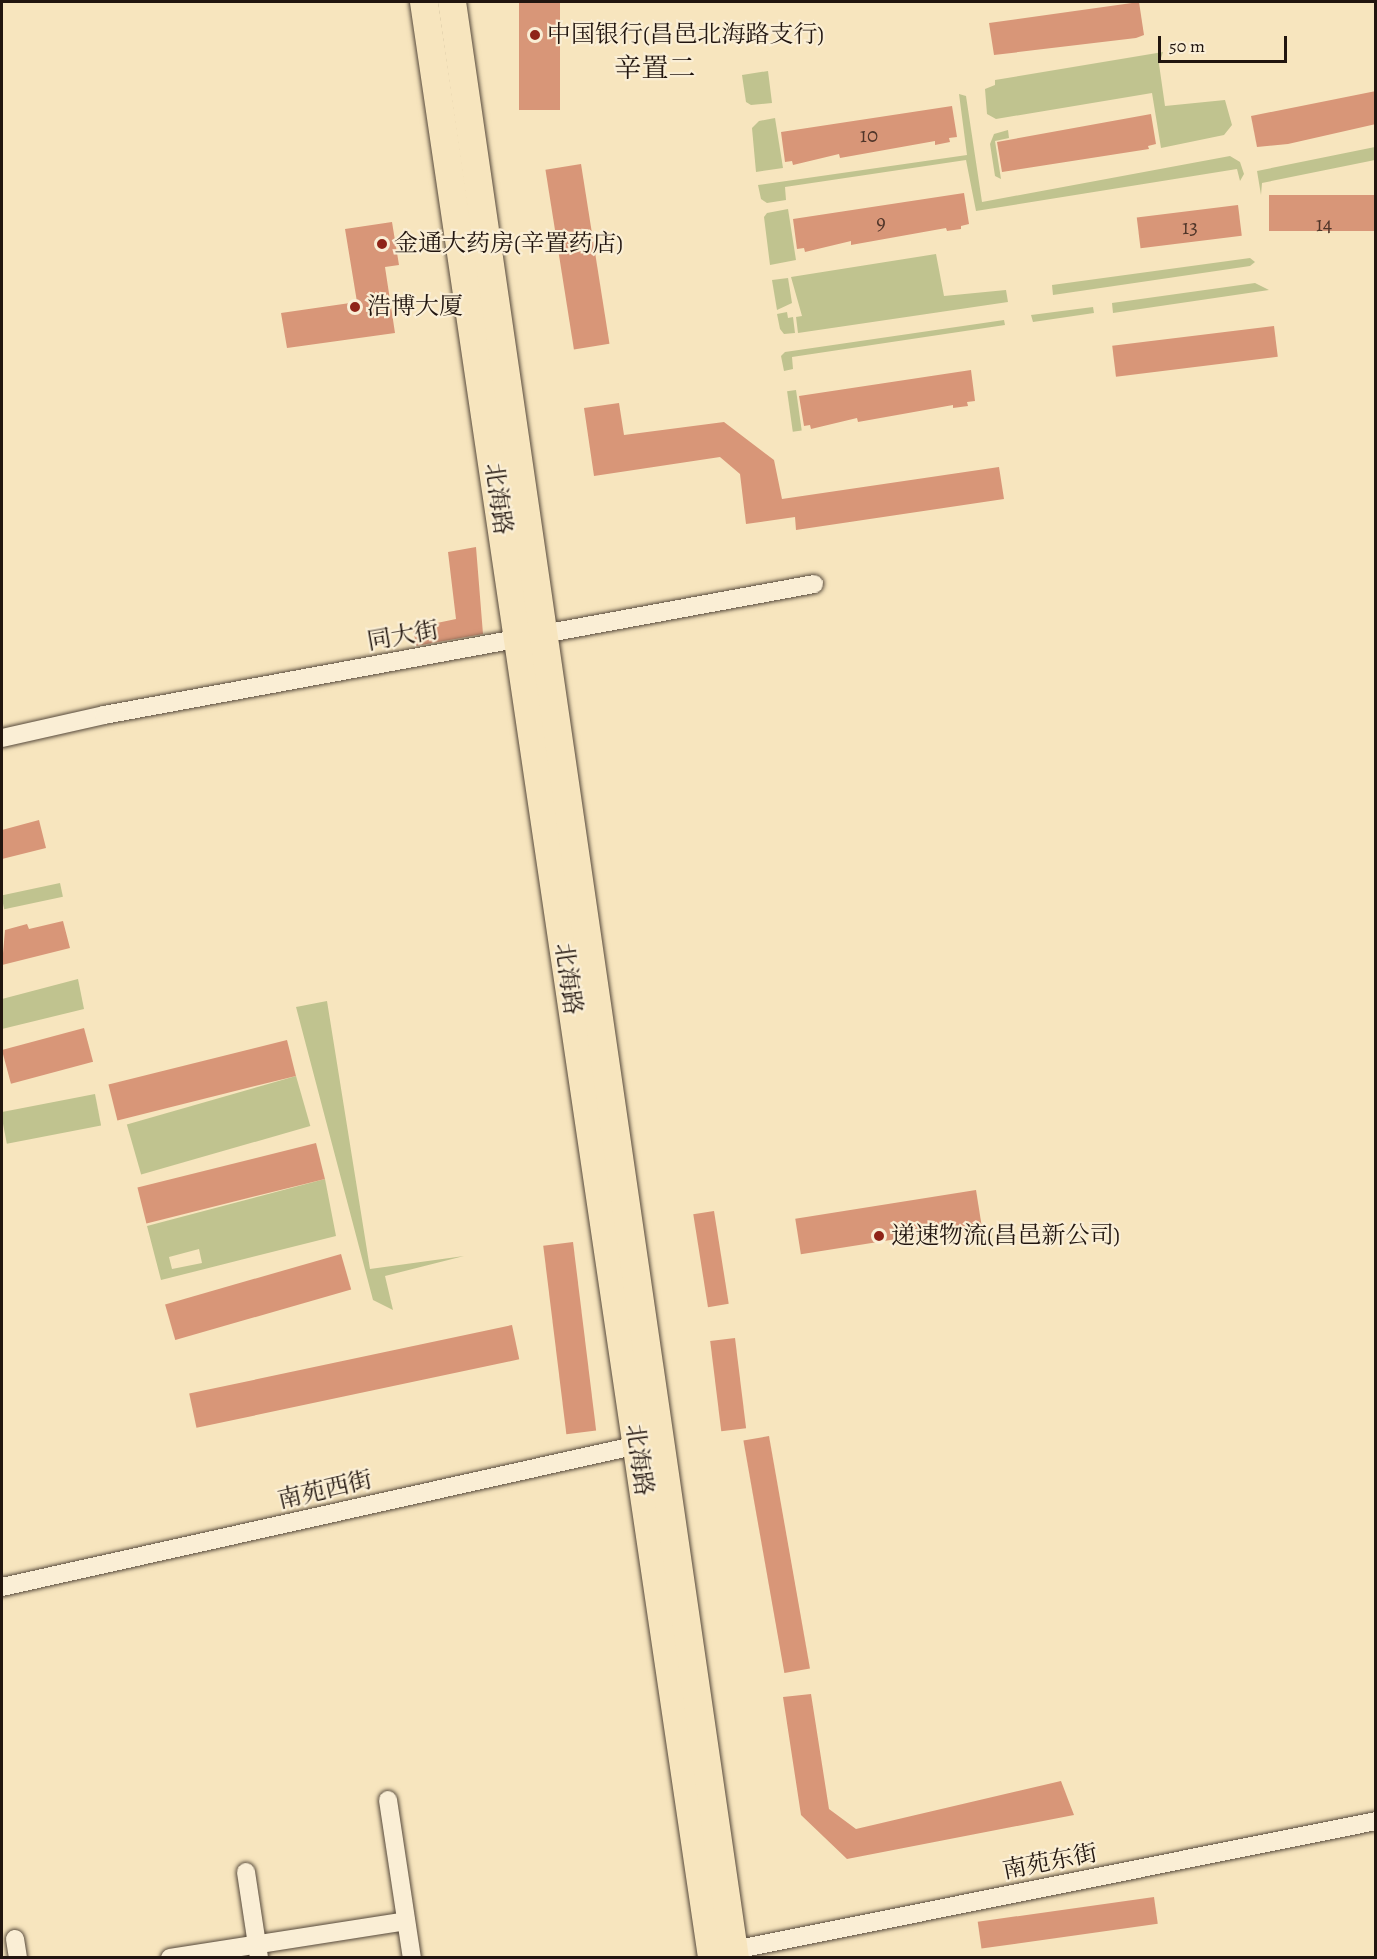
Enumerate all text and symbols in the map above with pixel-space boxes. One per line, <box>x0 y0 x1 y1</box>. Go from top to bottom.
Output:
place label: 中国银行(昌邑北海路支行) <box>547 21 824 49</box>
scale bar <box>1161 24 1290 62</box>
marker: 中国银行(昌邑北海路支行) <box>528 28 542 42</box>
text: 50 m <box>1169 34 1205 58</box>
district label: 辛置二 <box>615 53 695 85</box>
house number: 10 <box>860 122 878 148</box>
house number: 9 <box>876 209 886 235</box>
house number: 14 <box>1316 211 1332 237</box>
house number: 13 <box>1182 214 1198 240</box>
place label: 金通大药房(辛置药店) <box>394 230 623 258</box>
marker: 金通大药房(辛置药店) <box>375 237 389 251</box>
place label: 浩博大厦 <box>367 293 463 321</box>
marker: 浩博大厦 <box>348 300 362 314</box>
street label: 北海路 <box>479 461 517 537</box>
street label: 同大街 <box>365 616 441 656</box>
street label: 北海路 <box>549 941 587 1017</box>
place label: 递速物流(昌邑新公司) <box>891 1222 1120 1250</box>
marker: 递速物流(昌邑新公司) <box>872 1229 886 1243</box>
street label: 北海路 <box>620 1422 658 1498</box>
street label: 南苑西街 <box>275 1465 375 1515</box>
street label: 南苑东街 <box>1000 1839 1100 1885</box>

